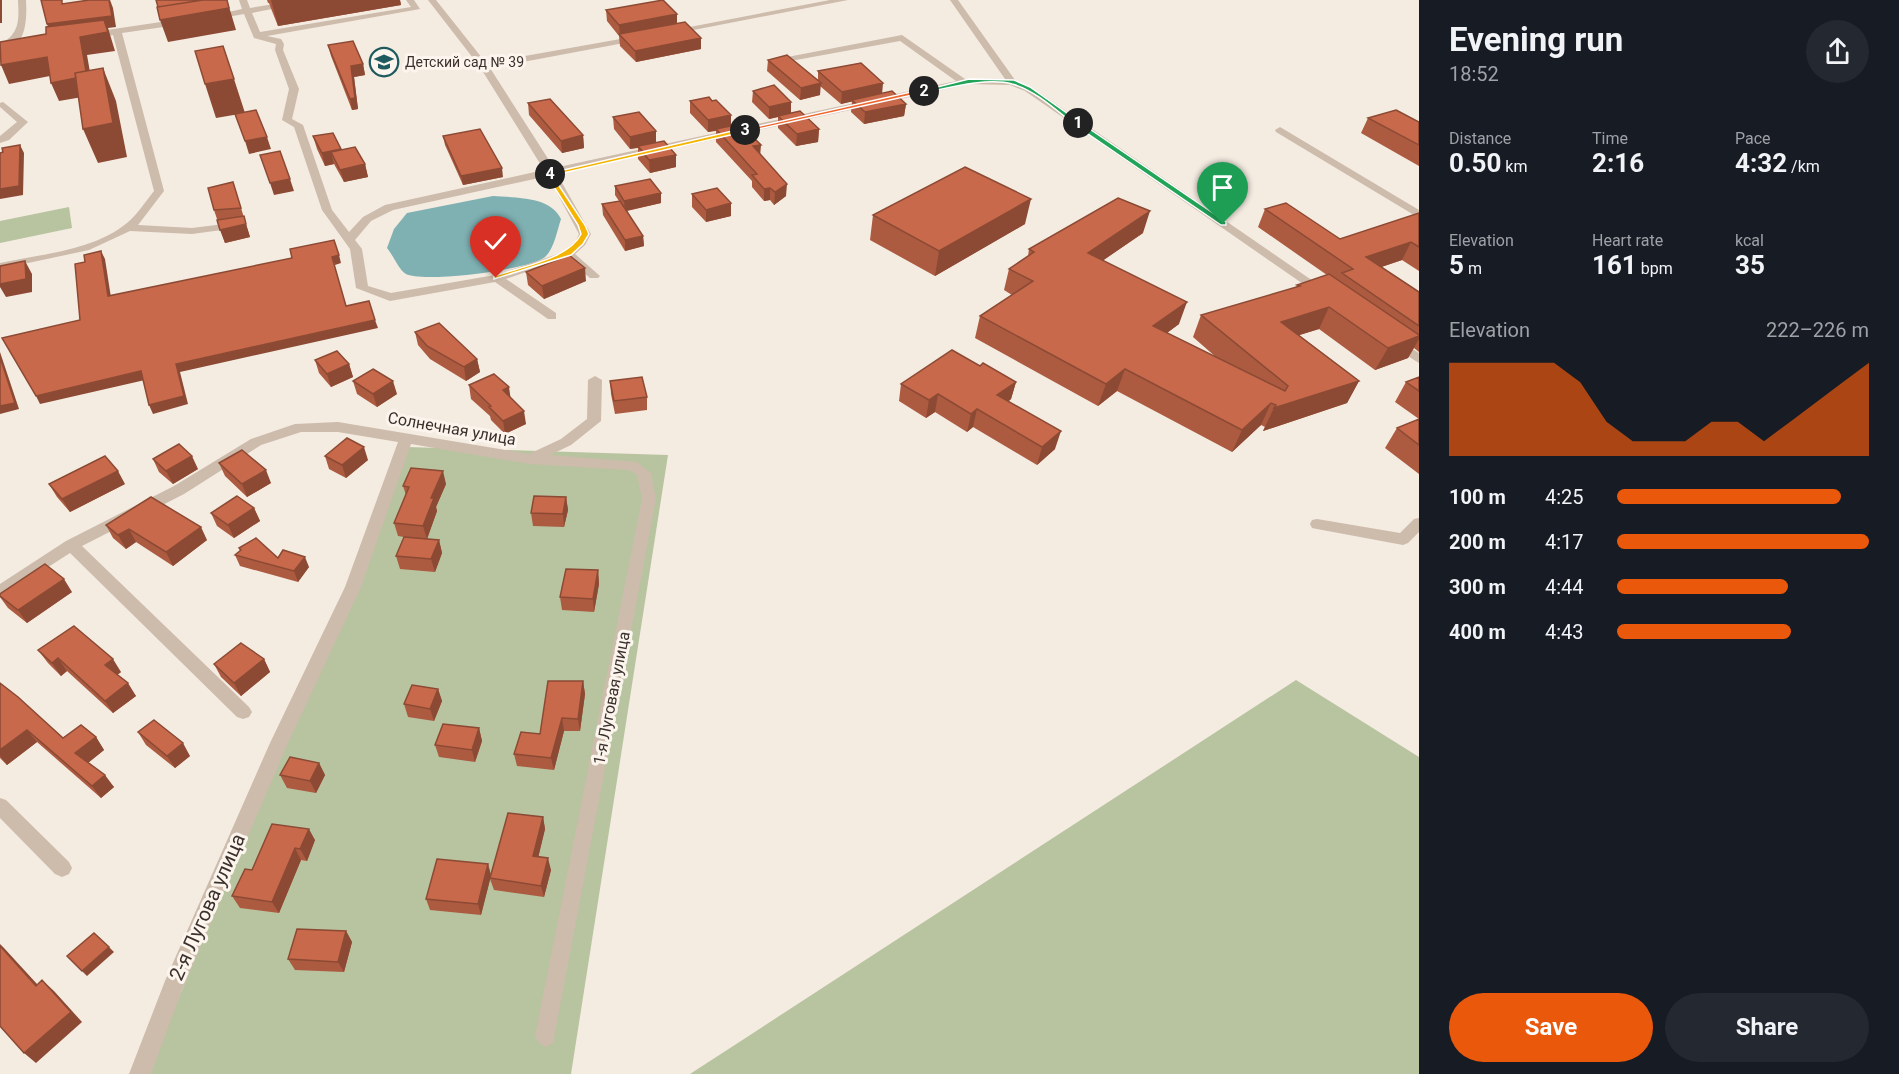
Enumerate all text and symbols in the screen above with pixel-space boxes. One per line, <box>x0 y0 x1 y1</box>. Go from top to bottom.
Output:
text: Evening run <box>1449 20 1623 59</box>
button: share <box>1806 20 1869 83</box>
school or university icon: Детский сад № 39 <box>368 46 400 78</box>
place label: Детский сад № 39 <box>405 54 524 70</box>
text: 18:52 <box>1449 62 1499 86</box>
pin: 2 <box>909 76 939 106</box>
text: 2 <box>919 81 929 100</box>
pin: 1 <box>1063 108 1093 138</box>
text: 1 <box>1073 113 1083 132</box>
pin: 3 <box>730 115 760 145</box>
text: 3 <box>740 120 750 139</box>
text: Distance <box>1449 129 1511 148</box>
text: Time <box>1592 129 1628 148</box>
text: Pace <box>1735 129 1771 148</box>
text: 0.50 <box>1449 148 1501 178</box>
text: 2:16 <box>1592 148 1644 178</box>
text: 4:32 <box>1735 148 1787 178</box>
text: km <box>1501 157 1527 176</box>
text: /km <box>1787 157 1820 176</box>
pin: 4 <box>535 159 565 189</box>
pin <box>1197 162 1248 224</box>
text: 4 <box>545 164 555 183</box>
icon: arrive <box>1206 171 1239 204</box>
pin <box>470 216 521 278</box>
icon: check <box>479 225 512 258</box>
text: Elevation <box>1449 231 1514 250</box>
text: Heart rate <box>1592 231 1663 250</box>
text: kcal <box>1735 231 1764 250</box>
text: 5 <box>1449 250 1464 280</box>
text: 161 <box>1592 250 1637 280</box>
text: 35 <box>1735 250 1765 280</box>
text: m <box>1464 259 1482 278</box>
text: bpm <box>1637 259 1673 278</box>
text: Elevation <box>1449 318 1530 342</box>
text: 222–226 m <box>1766 318 1869 342</box>
street label: Солнечная улица <box>386 408 517 449</box>
text: 100 m <box>1449 485 1506 509</box>
text: 4:25 <box>1545 485 1584 509</box>
text: 200 m <box>1449 530 1506 554</box>
text: 4:17 <box>1545 530 1584 554</box>
text: 300 m <box>1449 575 1506 599</box>
text: 4:44 <box>1545 575 1584 599</box>
text: 400 m <box>1449 620 1506 644</box>
text: 4:43 <box>1545 620 1584 644</box>
street label: 1-я Луговая улица <box>589 630 634 766</box>
street label: 2-я Лугова улица <box>164 830 250 984</box>
button: Save <box>1449 993 1653 1062</box>
button: Share <box>1665 993 1869 1062</box>

